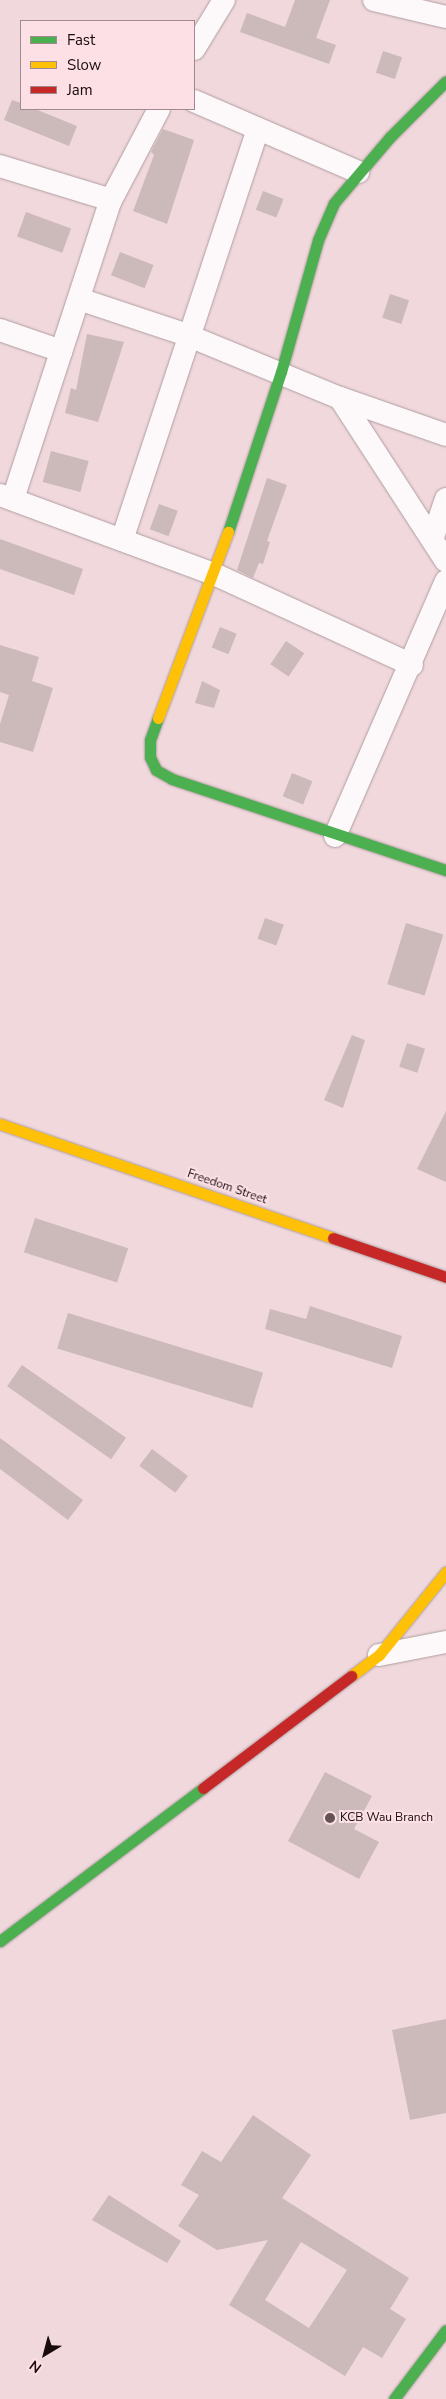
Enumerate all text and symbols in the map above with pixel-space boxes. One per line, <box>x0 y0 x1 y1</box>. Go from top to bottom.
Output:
legend <box>20 20 195 110</box>
text: Fast <box>67 30 95 50</box>
text: Slow <box>67 55 101 75</box>
text: Jam <box>67 80 93 100</box>
street label: Freedom Street <box>185 1167 269 1207</box>
place label: KCB Wau Branch <box>340 1811 433 1825</box>
marker: KCB Wau Branch <box>324 1812 336 1824</box>
north arrow <box>20 2329 70 2379</box>
text: N <box>26 2356 46 2377</box>

